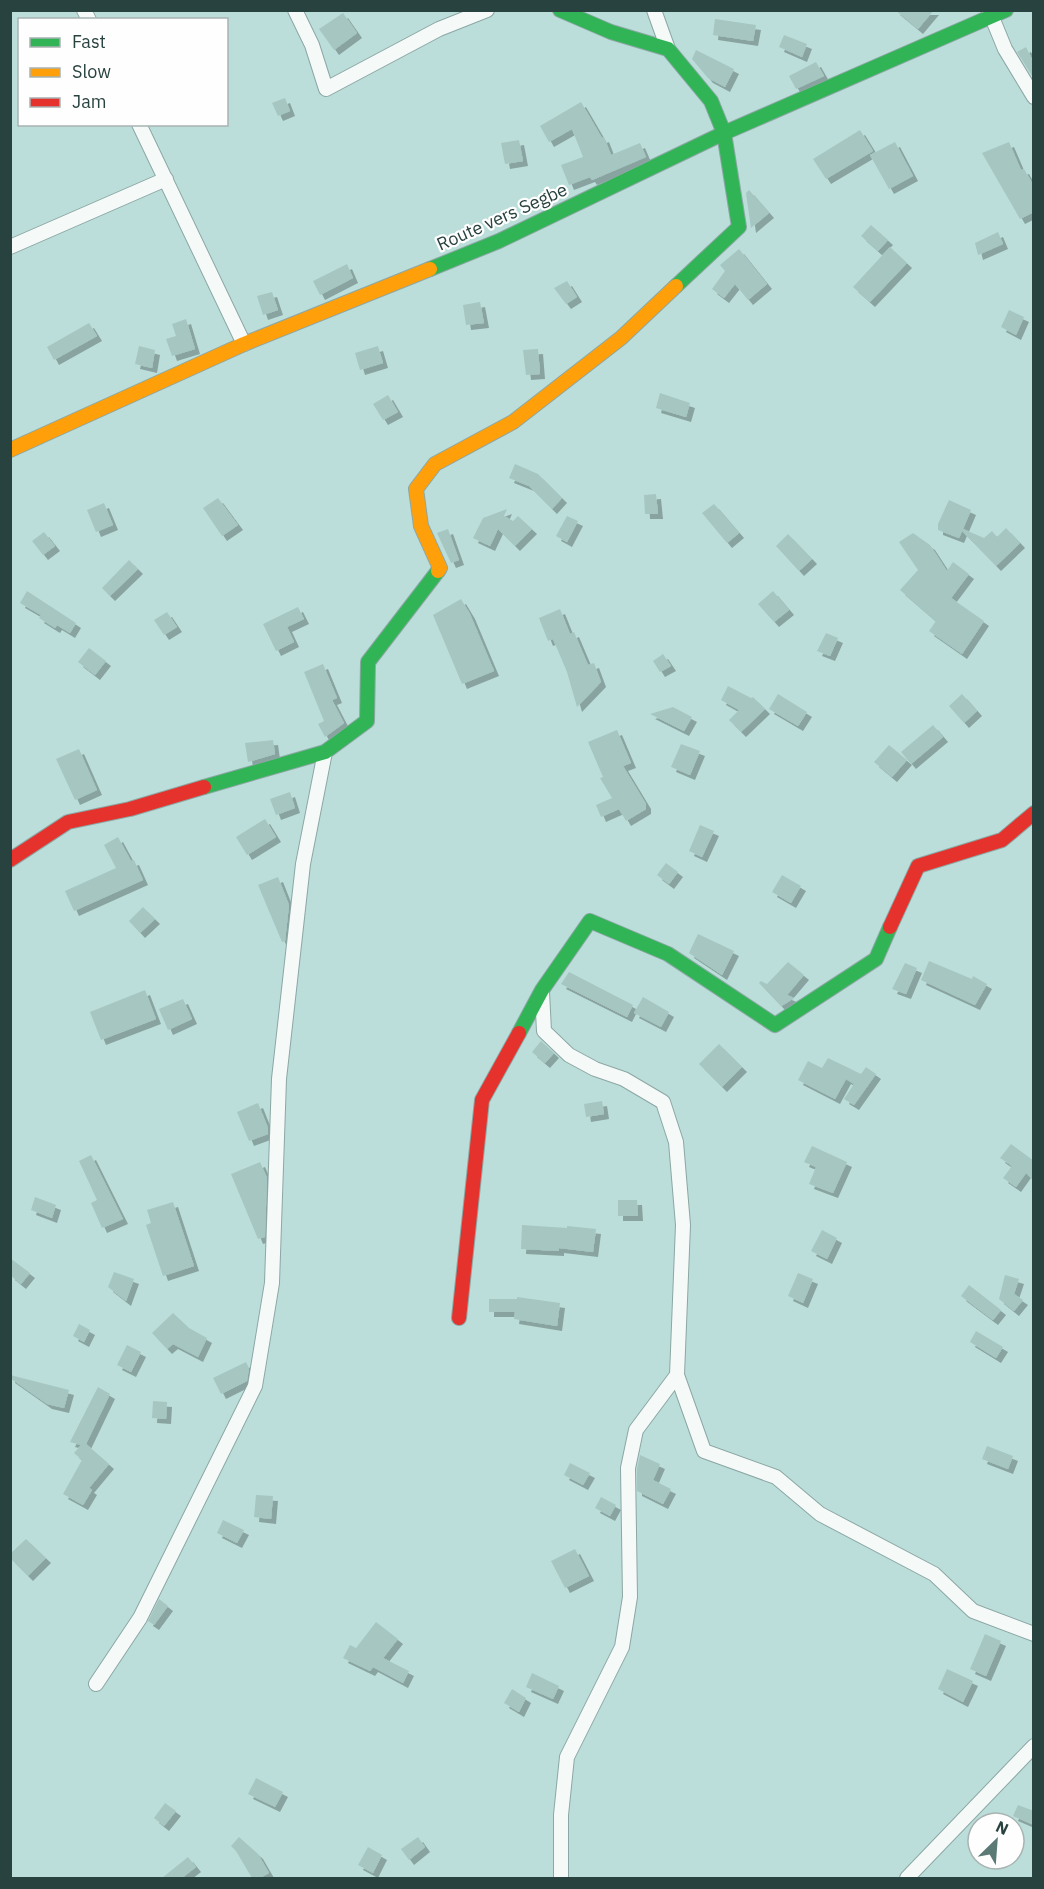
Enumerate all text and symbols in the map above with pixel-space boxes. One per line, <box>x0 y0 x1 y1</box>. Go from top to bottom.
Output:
legend <box>18 18 228 126</box>
text: Fast <box>72 30 106 53</box>
text: Slow <box>72 60 111 83</box>
text: Jam <box>72 90 107 113</box>
street label: Route vers Segbe <box>433 177 571 256</box>
north arrow <box>966 1811 1026 1871</box>
text: N <box>993 1816 1012 1839</box>

